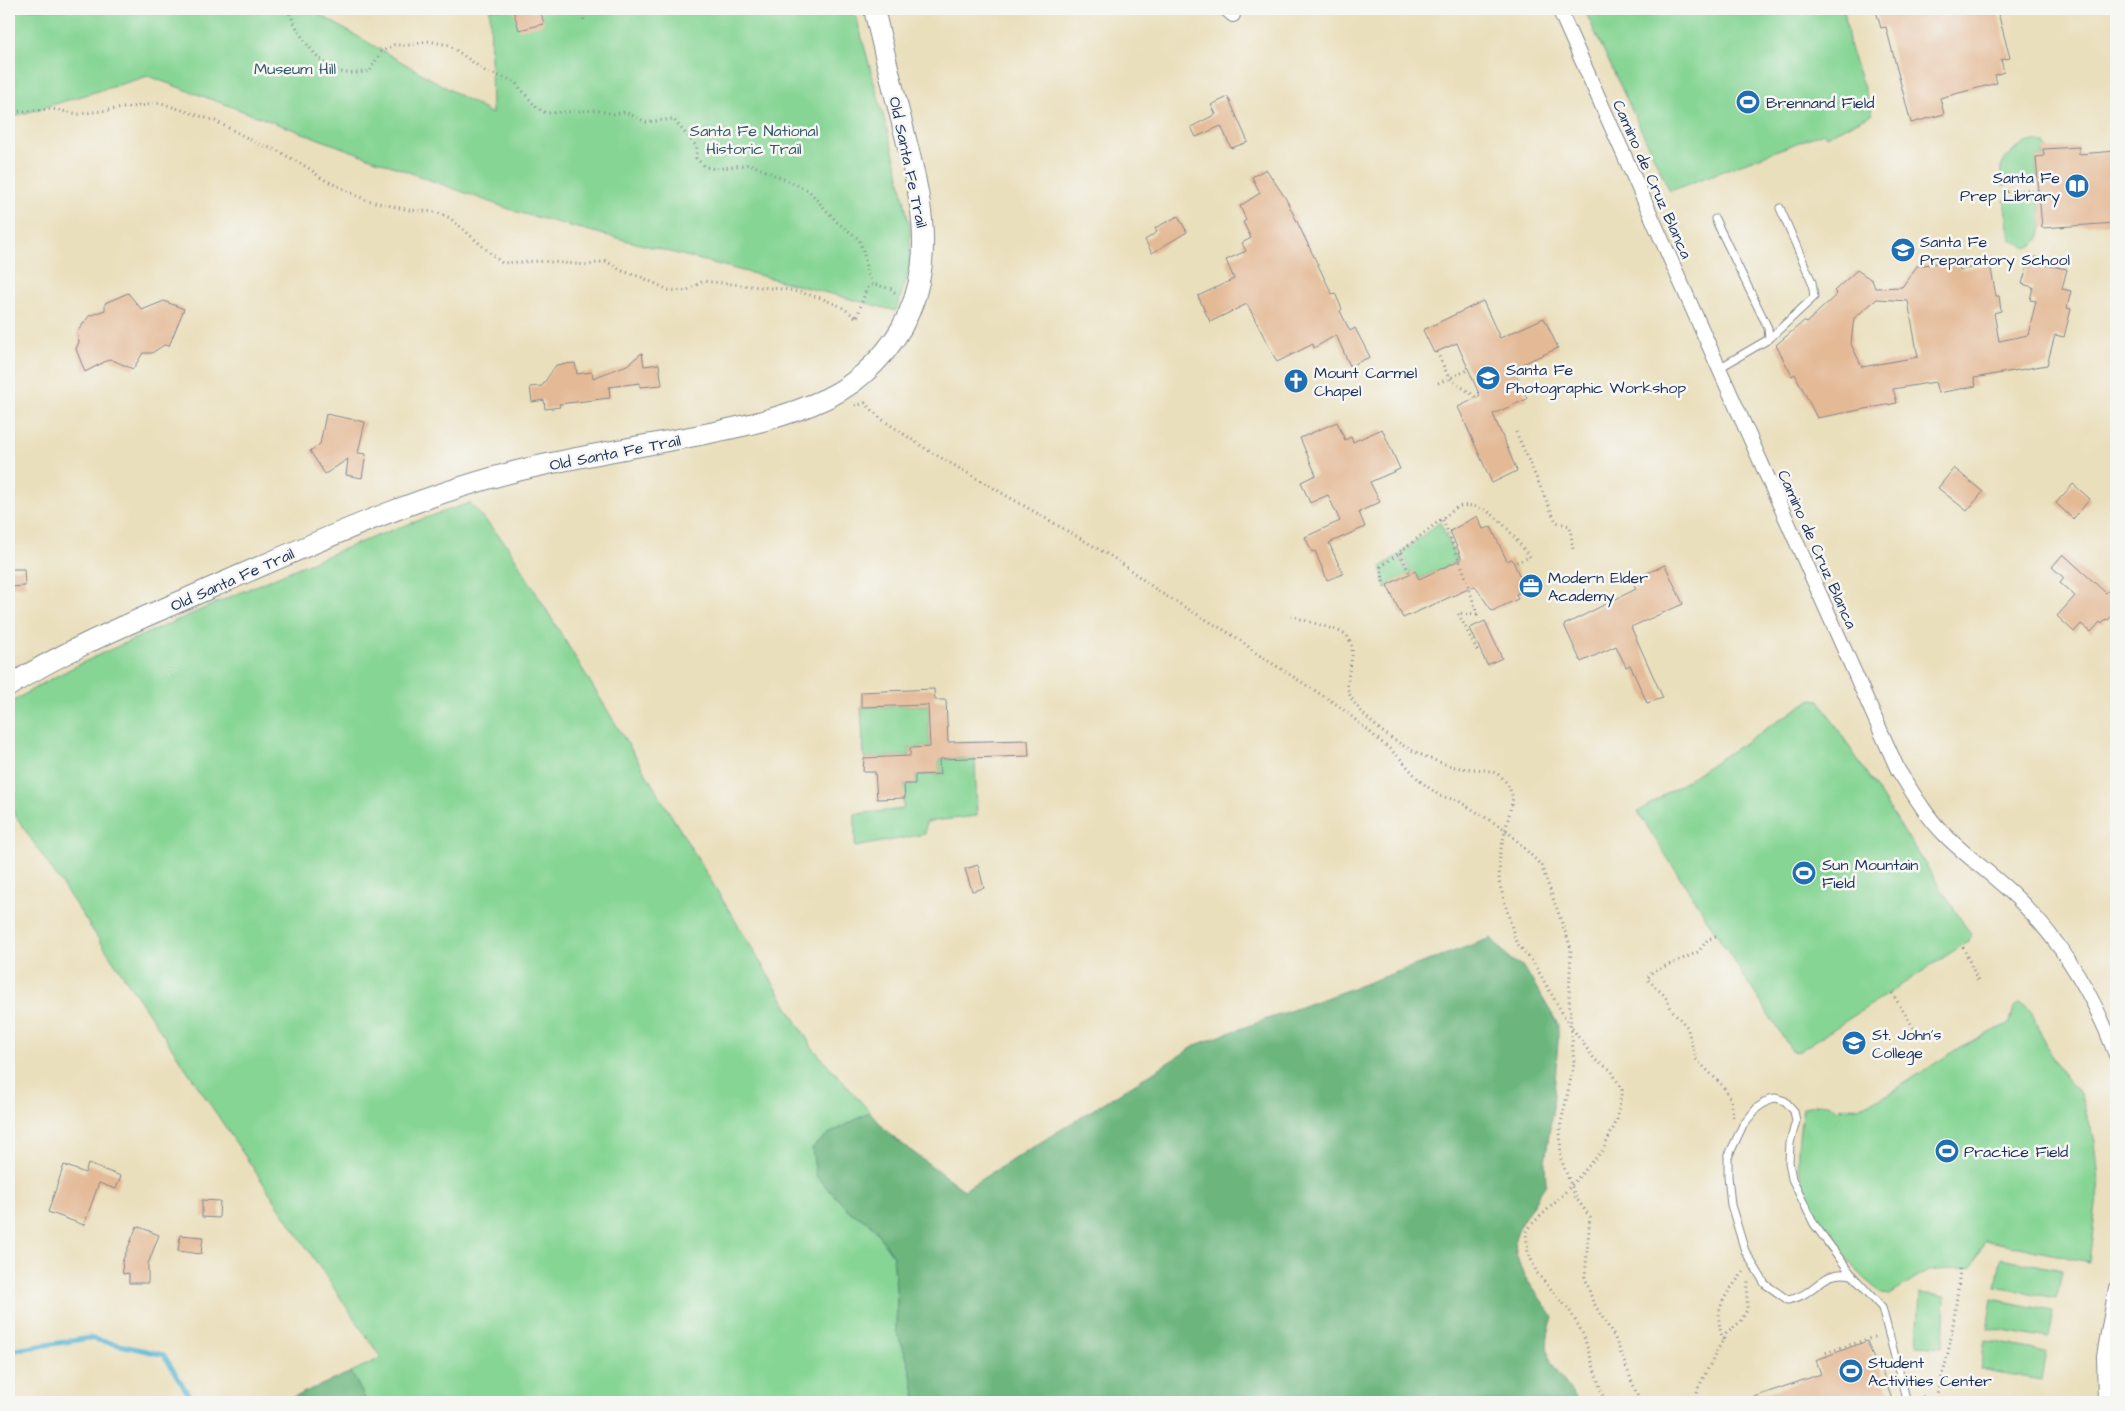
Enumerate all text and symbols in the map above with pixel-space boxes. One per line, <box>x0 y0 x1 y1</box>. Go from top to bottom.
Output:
park label: Museum Hill <box>254 58 336 80</box>
sports icon: Brennand Field <box>1735 89 1761 115</box>
place label: Brennand Field <box>1766 92 1874 114</box>
street label: Old Santa Fe Trail <box>883 95 933 230</box>
street label: Camino de Cruz Blanca <box>1607 96 1697 262</box>
park label: Santa Fe National Historic Trail <box>690 120 818 160</box>
place label: Santa Fe Prep Library <box>1960 167 2060 208</box>
library icon: Santa Fe Prep Library <box>2064 173 2090 199</box>
place label: Santa Fe Preparatory School <box>1920 231 2070 272</box>
school or university icon: Santa Fe Preparatory School <box>1890 237 1916 263</box>
place label: Santa Fe Photographic Workshop <box>1506 359 1686 400</box>
place label: Mount Carmel Chapel <box>1314 362 1417 402</box>
school or university icon: Santa Fe Photographic Workshop <box>1475 365 1501 391</box>
church icon: Mount Carmel Chapel <box>1283 368 1309 394</box>
street label: Old Santa Fe Trail <box>548 429 683 476</box>
street label: Camino de Cruz Blanca <box>1772 466 1862 632</box>
street label: Old Santa Fe Trail <box>167 543 298 617</box>
place label: Modern Elder Academy <box>1548 567 1648 608</box>
office icon: Modern Elder Academy <box>1518 573 1544 599</box>
place label: Sun Mountain Field <box>1822 854 1918 894</box>
sports icon: Sun Mountain Field <box>1791 860 1817 886</box>
place label: St. John's College <box>1872 1024 1941 1065</box>
school or university icon: St. John's College <box>1841 1030 1867 1056</box>
sports icon: Practice Field <box>1934 1138 1960 1164</box>
place label: Practice Field <box>1964 1141 2068 1163</box>
place label: Student Activities Center <box>1868 1352 1992 1392</box>
sports icon: Student Activities Center <box>1838 1358 1864 1384</box>

